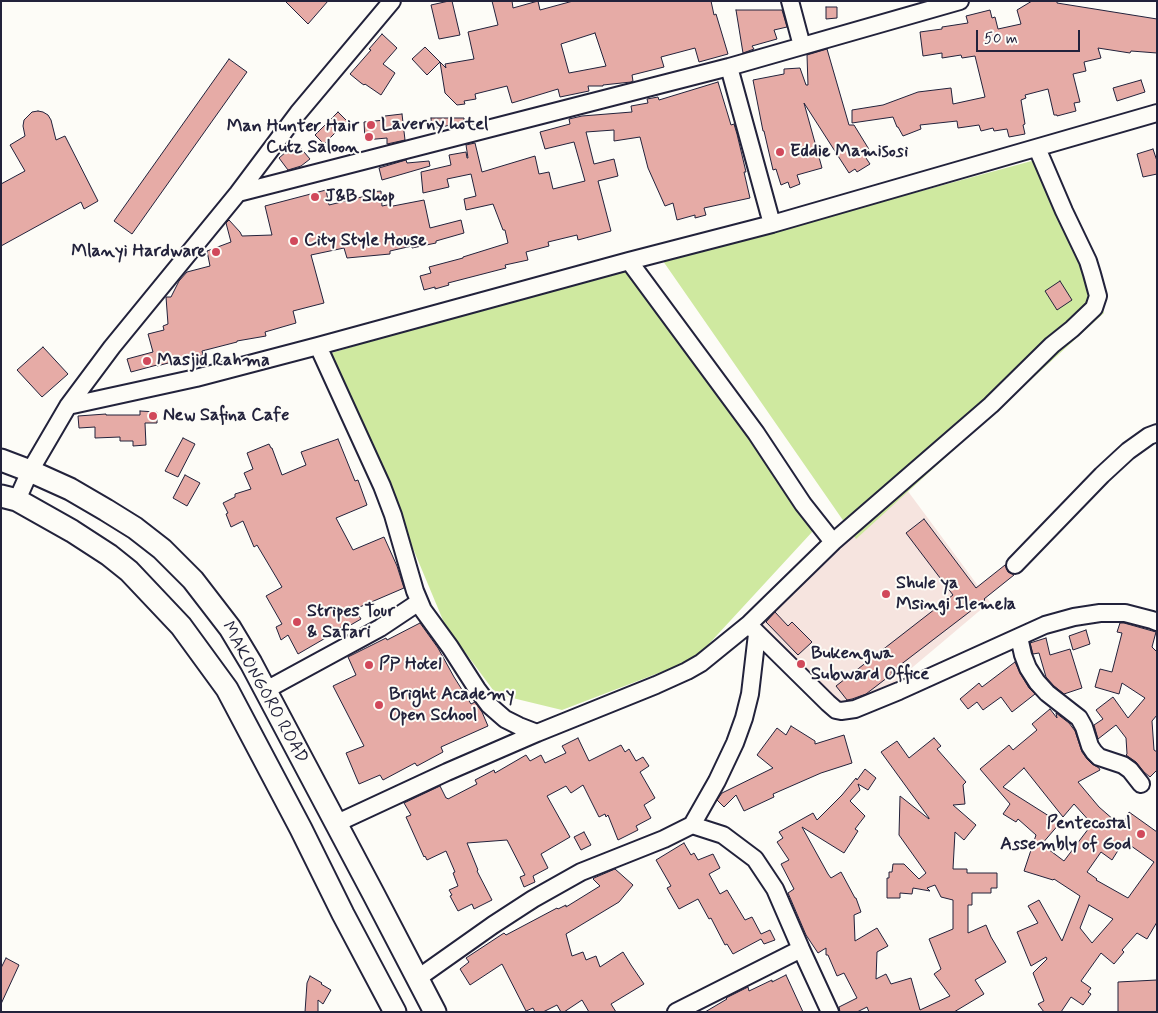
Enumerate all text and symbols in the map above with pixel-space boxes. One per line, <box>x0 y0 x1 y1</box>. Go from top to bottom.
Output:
scale bar <box>978 20 1082 52</box>
text: 50 m <box>984 29 1018 49</box>
place label: Laverny hotel <box>381 114 489 136</box>
place label: Man Hunter Hair Cutz Saloon <box>227 116 359 158</box>
marker: Laverny hotel <box>365 119 377 131</box>
marker: Man Hunter Hair Cutz Saloon <box>363 131 375 143</box>
place label: Eddie Mamisosi <box>790 141 908 163</box>
marker: Eddie Mamisosi <box>774 146 786 158</box>
place label: J&B Shop <box>325 186 395 208</box>
marker: J&B Shop <box>309 191 321 203</box>
place label: City Style House <box>304 230 427 252</box>
marker: City Style House <box>288 235 300 247</box>
place label: Mlanyi Hardware <box>71 241 206 263</box>
marker: Mlanyi Hardware <box>210 246 222 258</box>
place label: Masjid Rahma <box>157 350 270 372</box>
marker: Masjid Rahma <box>141 355 153 367</box>
place label: New Safina Cafe <box>163 405 289 427</box>
marker: New Safina Cafe <box>147 410 159 422</box>
place label: Shule ya Msingi Ilemela <box>896 573 1016 616</box>
marker: Shule ya Msingi Ilemela <box>880 588 892 600</box>
place label: Stripes Tour & Safari <box>307 601 395 644</box>
marker: Stripes Tour & Safari <box>291 616 303 628</box>
street label: MAKONGORO ROAD <box>216 618 312 768</box>
place label: Bukengwa Subward Office <box>811 643 929 686</box>
place label: PP Hotel <box>379 654 442 676</box>
marker: Bukengwa Subward Office <box>795 658 807 670</box>
marker: PP Hotel <box>363 659 375 671</box>
place label: Bright Academy Open School <box>389 684 514 726</box>
marker: Bright Academy Open School <box>373 699 385 711</box>
place label: Pentecostal Assembly of God <box>1000 813 1131 856</box>
marker: Pentecostal Assembly of God <box>1135 828 1147 840</box>

